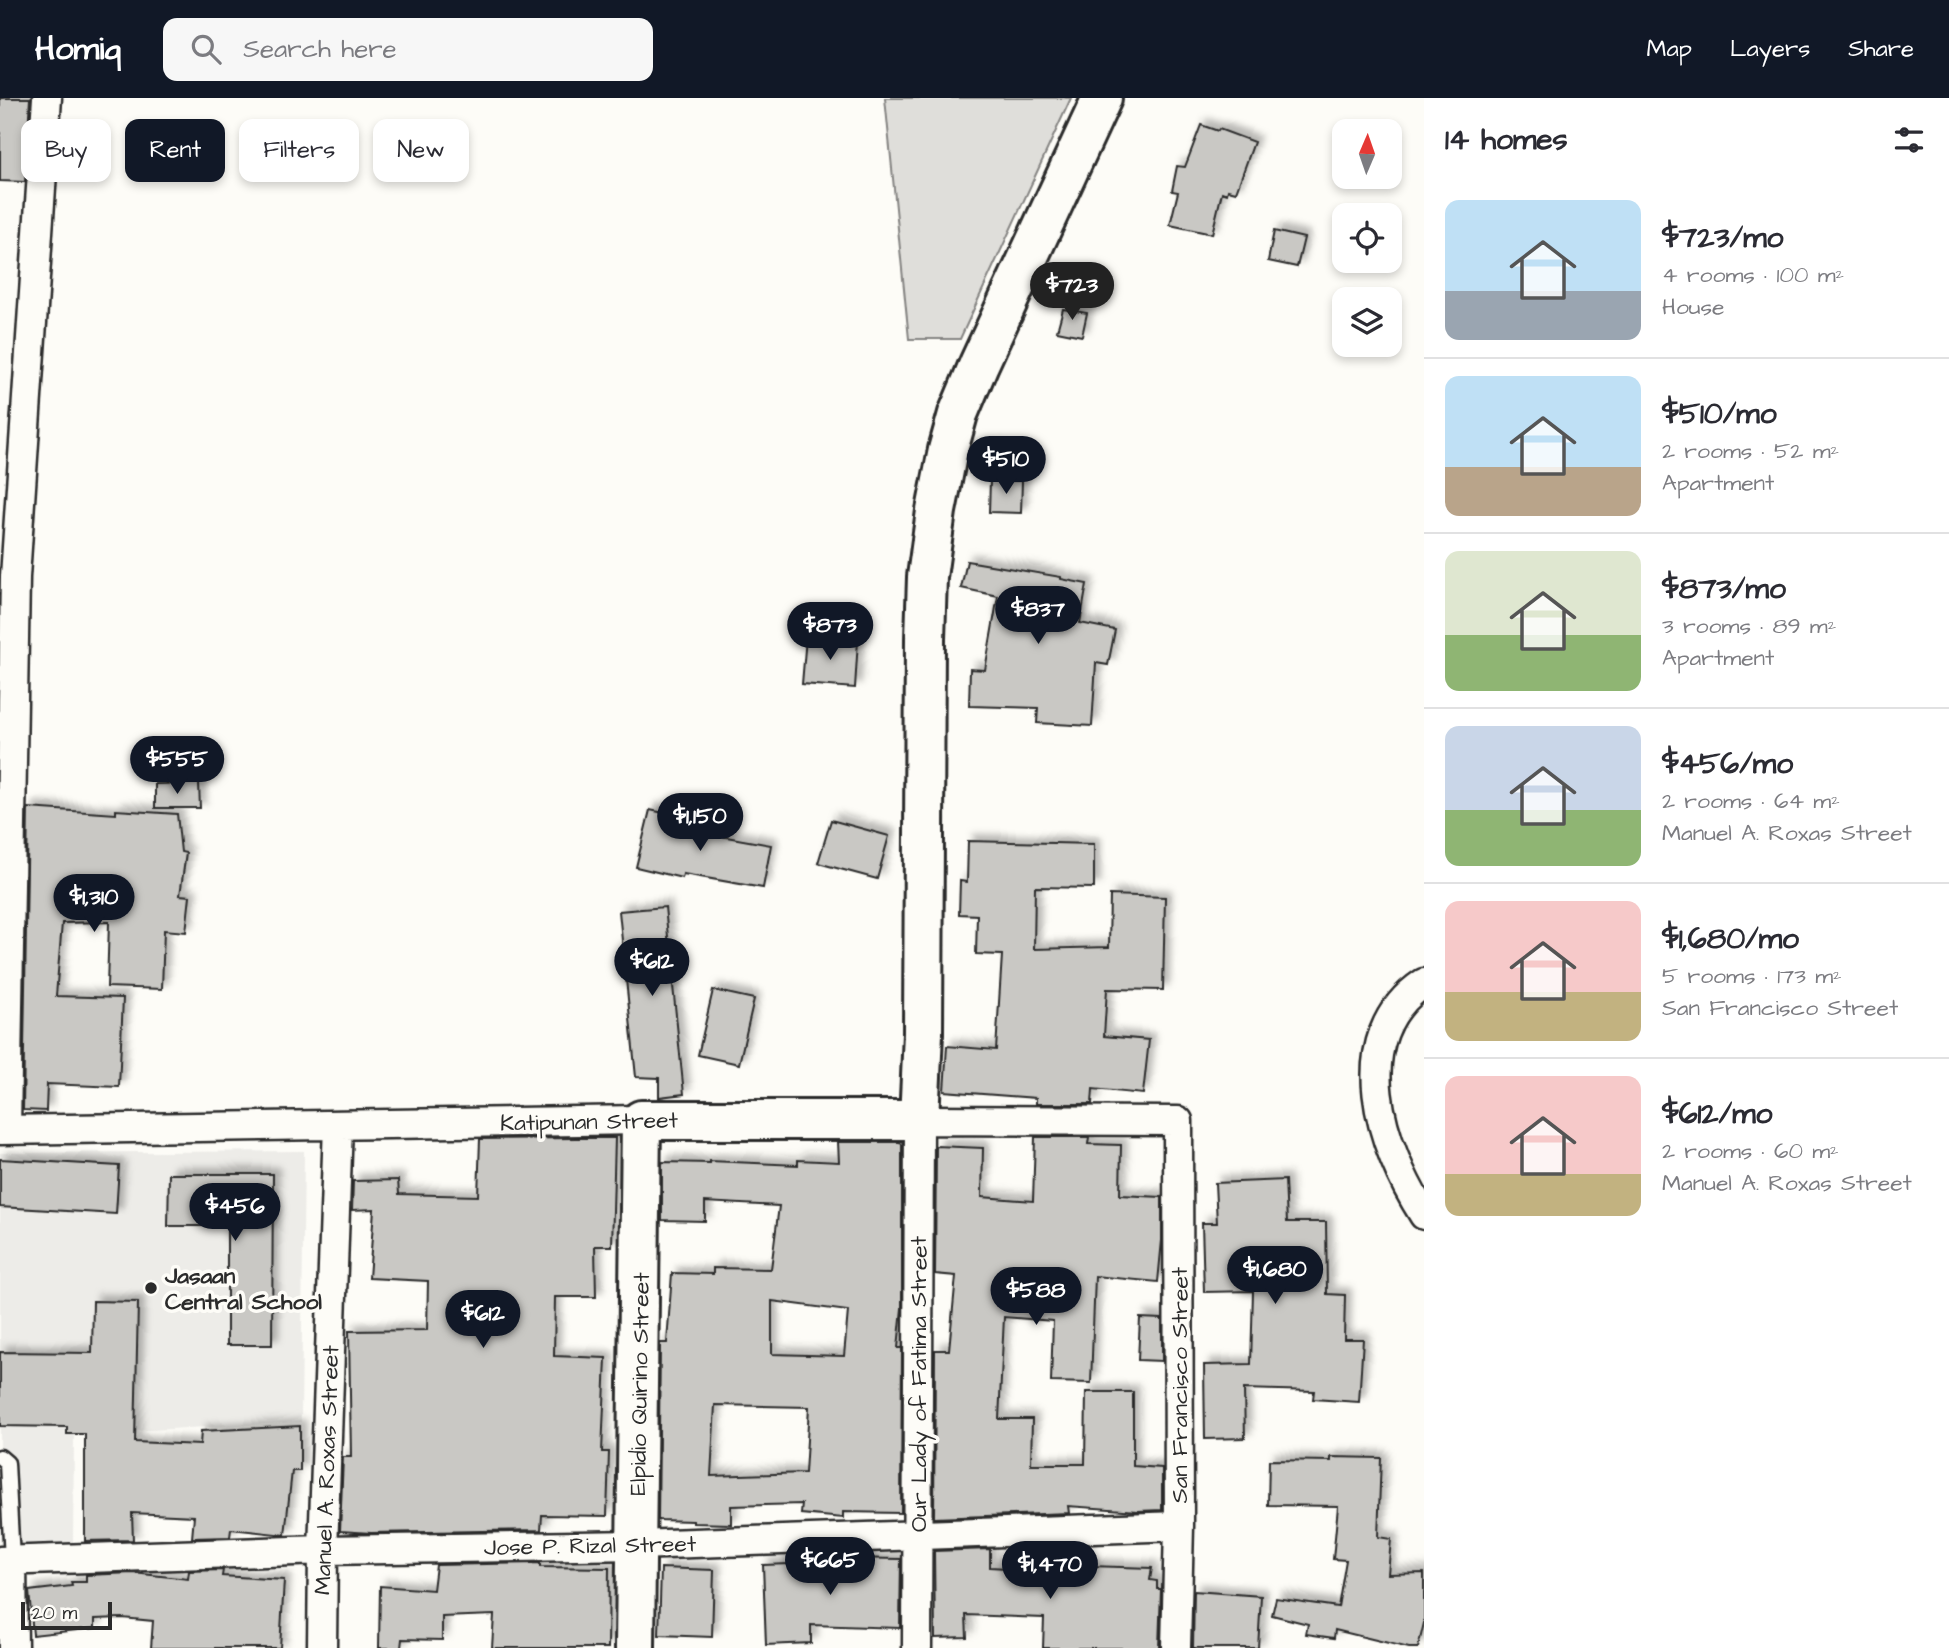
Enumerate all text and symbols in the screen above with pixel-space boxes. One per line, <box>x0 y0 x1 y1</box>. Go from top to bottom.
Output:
search box <box>163 18 653 81</box>
text: Homiq <box>35 26 121 72</box>
icon: search <box>187 30 225 68</box>
text: Search here <box>243 31 397 67</box>
text: Map <box>1647 32 1692 66</box>
text: Layers <box>1730 32 1810 66</box>
text: Share <box>1848 32 1914 66</box>
chip: Buy <box>21 119 111 182</box>
chip: Rent <box>125 119 225 182</box>
chip: Filters <box>239 119 359 182</box>
chip: New <box>373 119 469 182</box>
north arrow <box>1332 119 1402 189</box>
map controls <box>1332 119 1402 357</box>
text: 14 homes <box>1445 119 1568 161</box>
icon: filters <box>1890 121 1928 159</box>
button: locate <box>1332 203 1402 273</box>
text: $723/mo <box>1662 217 1783 259</box>
icon: home <box>1501 228 1585 312</box>
text: 4 rooms · 100 m² <box>1662 259 1844 291</box>
pin: $723 <box>1031 262 1113 322</box>
text: $723 <box>1046 269 1098 301</box>
button: layers <box>1332 287 1402 357</box>
text: House <box>1662 291 1725 323</box>
text: $510/mo <box>1662 393 1777 435</box>
icon: home <box>1501 404 1585 488</box>
text: 2 rooms · 52 m² <box>1662 435 1839 467</box>
pin: $510 <box>965 436 1047 496</box>
text: $510 <box>983 443 1029 475</box>
text: Apartment <box>1662 467 1774 499</box>
text: $873/mo <box>1662 568 1786 610</box>
icon: home <box>1501 579 1585 663</box>
pin: $837 <box>997 587 1079 646</box>
text: $837 <box>1011 593 1065 625</box>
pin: $873 <box>789 602 871 662</box>
text: $873 <box>803 609 857 641</box>
text: 3 rooms · 89 m² <box>1662 610 1836 642</box>
text: Apartment <box>1662 642 1774 674</box>
pin: $555 <box>136 736 218 796</box>
text: $555 <box>146 743 208 775</box>
text: $456/mo <box>1662 743 1793 785</box>
icon: home <box>1501 754 1585 838</box>
text: 2 rooms · 64 m² <box>1662 785 1840 817</box>
pin: $1,150 <box>643 794 757 853</box>
text: $1,150 <box>673 800 727 832</box>
text: Manuel A. Roxas Street <box>1662 817 1912 849</box>
pin: $1,310 <box>37 874 151 934</box>
text: $1,310 <box>70 881 119 913</box>
text: $1,680/mo <box>1662 918 1799 960</box>
icon: home <box>1501 929 1585 1013</box>
pin: $612 <box>611 939 693 998</box>
text: $612 <box>630 945 674 977</box>
text: 5 rooms · 173 m² <box>1662 960 1842 992</box>
text: San Francisco Street <box>1662 992 1898 1024</box>
text: $612/mo <box>1662 1093 1772 1135</box>
street label: Katipunan Street <box>500 1104 679 1140</box>
icon: home <box>1501 1104 1585 1188</box>
text: 2 rooms · 60 m² <box>1662 1135 1839 1167</box>
text: Manuel A. Roxas Street <box>1662 1167 1912 1199</box>
pin: $456 <box>194 1184 276 1243</box>
text: $456 <box>205 1190 265 1222</box>
street label: Our Lady of Fatima Street <box>903 1235 936 1532</box>
pin: $1,680 <box>1218 1246 1332 1306</box>
text: $1,680 <box>1243 1253 1307 1285</box>
place label: Jasaan Central School <box>164 1260 322 1318</box>
street label: San Francisco Street <box>1164 1266 1196 1503</box>
pin: $588 <box>995 1268 1077 1327</box>
street label: Elpidio Quirino Street <box>622 1271 658 1496</box>
text: $588 <box>1007 1274 1065 1306</box>
marker: Jasaan Central School <box>143 1280 159 1296</box>
pin: $612 <box>442 1290 524 1350</box>
text: $612 <box>461 1297 505 1329</box>
street label: Manuel A. Roxas Street <box>307 1344 347 1595</box>
street label: Jose P. Rizal Street <box>484 1528 697 1564</box>
pin: $665 <box>789 1538 871 1597</box>
pin: $1,470 <box>993 1542 1107 1601</box>
text: $665 <box>801 1544 859 1576</box>
text: $1,470 <box>1018 1548 1082 1580</box>
scale bar <box>21 1599 112 1631</box>
text: 20 m <box>32 1600 77 1627</box>

